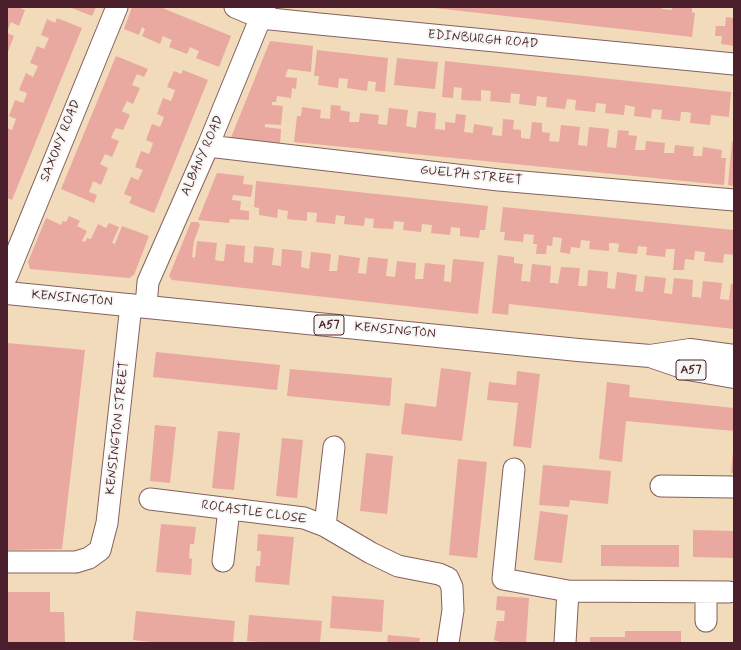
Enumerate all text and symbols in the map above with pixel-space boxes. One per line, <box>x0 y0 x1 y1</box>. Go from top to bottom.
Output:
street label: EDINBURGH ROAD <box>427 27 539 53</box>
street label: SAXONY ROAD <box>37 98 85 184</box>
street label: ALBANY ROAD <box>178 114 228 198</box>
street label: GUELPH STREET <box>419 163 523 189</box>
street label: KENSINGTON <box>31 288 113 310</box>
road number: A57 <box>314 315 344 335</box>
street label: KENSINGTON <box>354 320 436 342</box>
road number: A57 <box>676 360 706 380</box>
street label: KENSINGTON STREET <box>103 361 133 495</box>
street label: ROCASTLE CLOSE <box>200 498 308 528</box>

